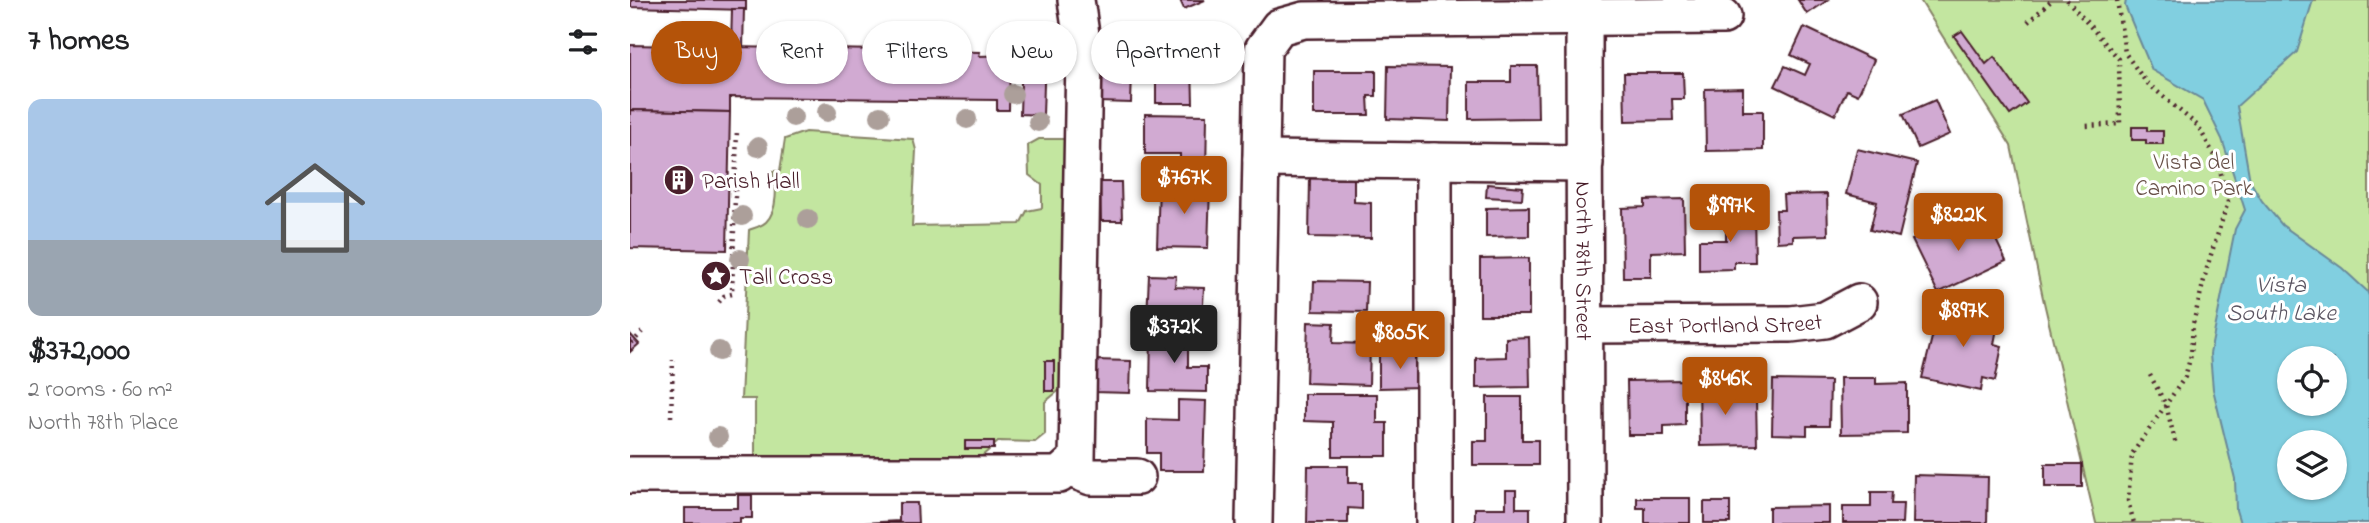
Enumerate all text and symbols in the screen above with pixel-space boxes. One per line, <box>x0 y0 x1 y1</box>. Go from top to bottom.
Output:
text: 7 homes <box>28 20 130 64</box>
chip: Buy <box>651 21 742 84</box>
chip: Rent <box>756 21 848 84</box>
chip: Filters <box>862 21 972 84</box>
chip: New <box>986 21 1077 84</box>
chip: Apartment <box>1091 21 1245 84</box>
icon: filters <box>564 23 602 61</box>
icon: home <box>252 145 378 271</box>
park label: Vista del Camino Park <box>2135 147 2254 206</box>
pin: $767K <box>1135 156 1233 216</box>
text: $767K <box>1157 162 1211 195</box>
building icon: Parish Hall <box>662 163 696 197</box>
place label: Parish Hall <box>702 166 800 199</box>
street label: North 78th Street <box>1565 181 1599 341</box>
pin: $997K <box>1681 184 1779 244</box>
text: $997K <box>1706 190 1754 223</box>
pin: $822K <box>1909 194 2007 253</box>
text: $822K <box>1930 199 1986 232</box>
place icon: Tall Cross <box>699 259 733 293</box>
place label: Tall Cross <box>739 262 833 295</box>
water label: Vista South Lake <box>2226 269 2337 332</box>
pin: $897K <box>1914 290 2012 349</box>
text: $897K <box>1938 295 1988 328</box>
pin: $372K <box>1125 306 1223 365</box>
street label: East Portland Street <box>1628 306 1825 344</box>
text: $372K <box>1146 311 1202 344</box>
pin: $805K <box>1351 312 1449 371</box>
text: $805K <box>1372 317 1428 350</box>
text: $372,000 <box>28 330 130 374</box>
map controls <box>2277 346 2347 500</box>
button: locate <box>2277 346 2347 416</box>
pin: $846K <box>1676 358 1774 417</box>
text: $846K <box>1698 363 1752 396</box>
text: 2 rooms · 60 m² <box>28 374 173 407</box>
text: North 78th Place <box>28 407 178 440</box>
button: layers <box>2277 430 2347 500</box>

